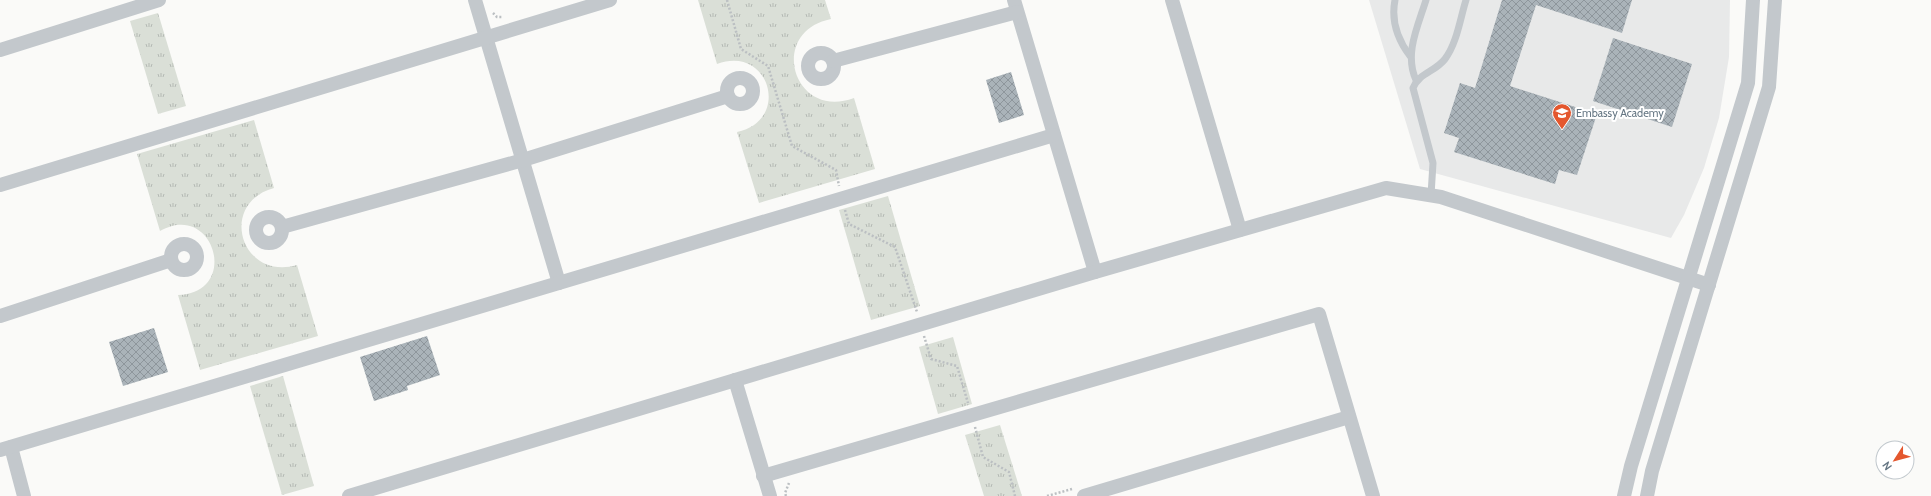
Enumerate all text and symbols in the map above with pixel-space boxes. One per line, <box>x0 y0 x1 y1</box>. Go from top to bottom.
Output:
school or university icon: Embassy Academy <box>1551 102 1573 130</box>
place label: Embassy Academy <box>1576 106 1664 120</box>
north arrow <box>1875 440 1915 480</box>
text: N <box>1879 459 1895 473</box>

